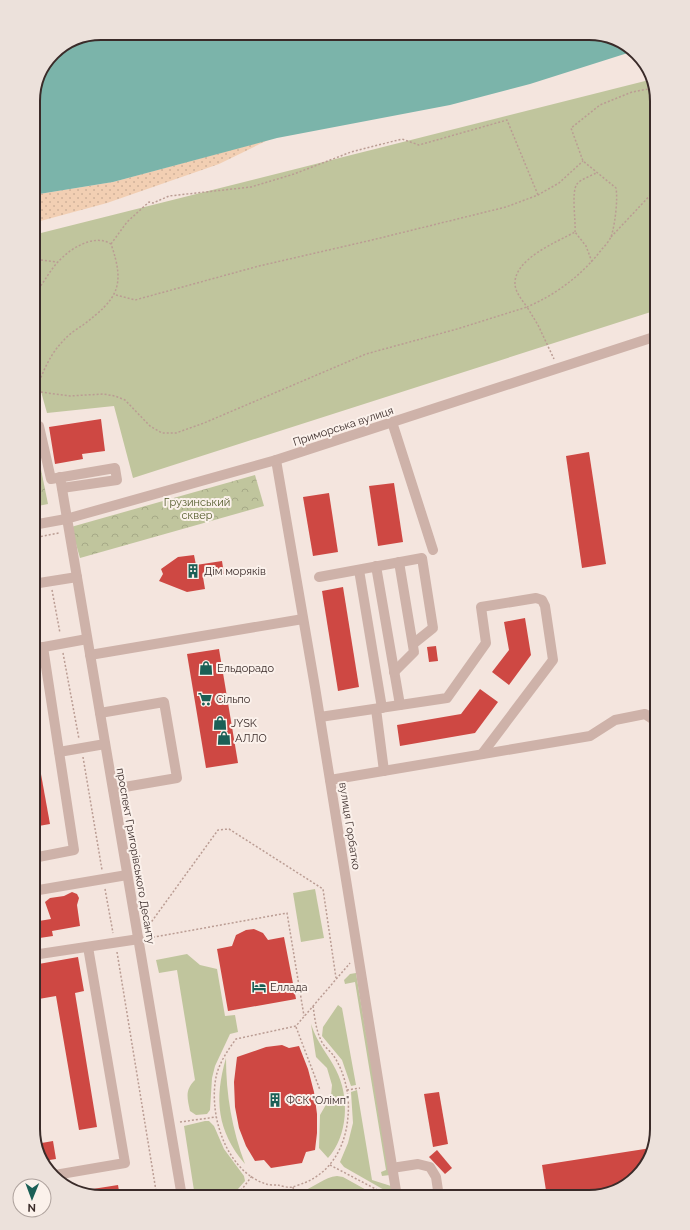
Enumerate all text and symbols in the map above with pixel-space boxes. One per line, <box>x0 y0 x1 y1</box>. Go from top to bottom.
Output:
street label: Приморська вулиця <box>291 404 395 449</box>
park label: Грузинський сквер <box>164 496 230 522</box>
building icon: Дім моряків <box>185 563 201 579</box>
place label: Дім моряків <box>204 565 266 578</box>
shop icon: Ельдорадо <box>198 660 214 676</box>
place label: Ельдорадо <box>217 662 274 675</box>
supermarket icon: Сільпо <box>197 691 213 707</box>
place label: Сільпо <box>216 693 251 706</box>
shop icon: JYSK <box>212 715 228 731</box>
place label: JYSK <box>231 717 258 730</box>
shop icon: АЛЛО <box>216 730 232 746</box>
place label: АЛЛО <box>235 732 267 745</box>
street label: проспект Григорівського Десанту <box>114 767 157 945</box>
street label: вулиця Горбатко <box>336 781 363 871</box>
hotel icon: Еллада <box>251 979 267 995</box>
place label: Еллада <box>270 981 308 994</box>
building icon: ФСК "Олімп" <box>267 1092 283 1108</box>
place label: ФСК "Олімп" <box>286 1094 349 1107</box>
north arrow <box>12 1178 52 1218</box>
text: N <box>28 1201 36 1214</box>

